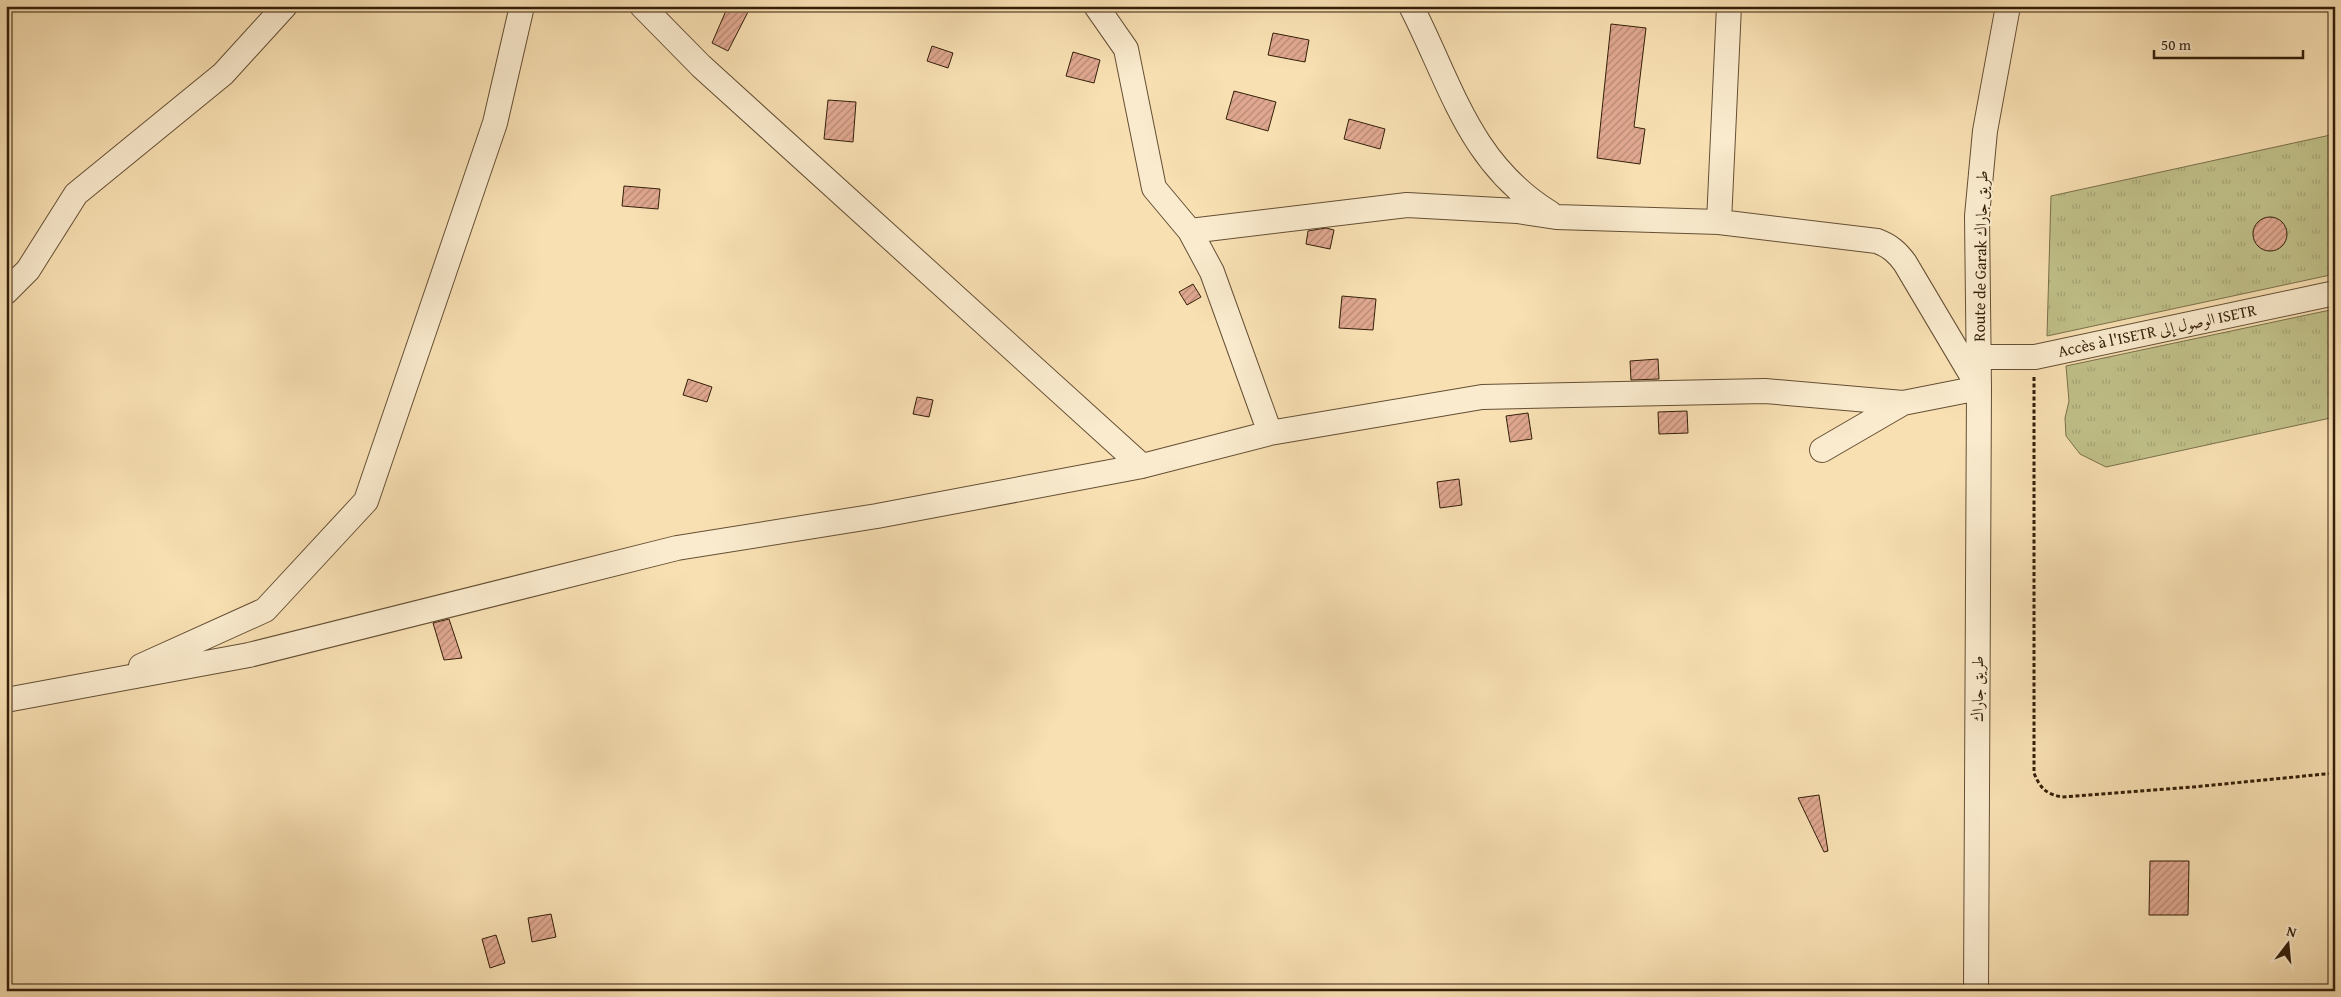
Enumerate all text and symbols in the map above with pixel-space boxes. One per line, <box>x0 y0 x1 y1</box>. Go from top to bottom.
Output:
scale bar <box>2154 28 2302 60</box>
text: 50 m <box>2161 34 2192 55</box>
street label: Route de Garak طريق جاراك <box>1967 170 1993 342</box>
street label: Accès à l'ISETR الوصول إلى ISETR <box>2055 297 2259 363</box>
street label: طريق جاراك <box>1965 656 1989 722</box>
north arrow <box>2264 920 2314 970</box>
text: N <box>2284 921 2299 943</box>

